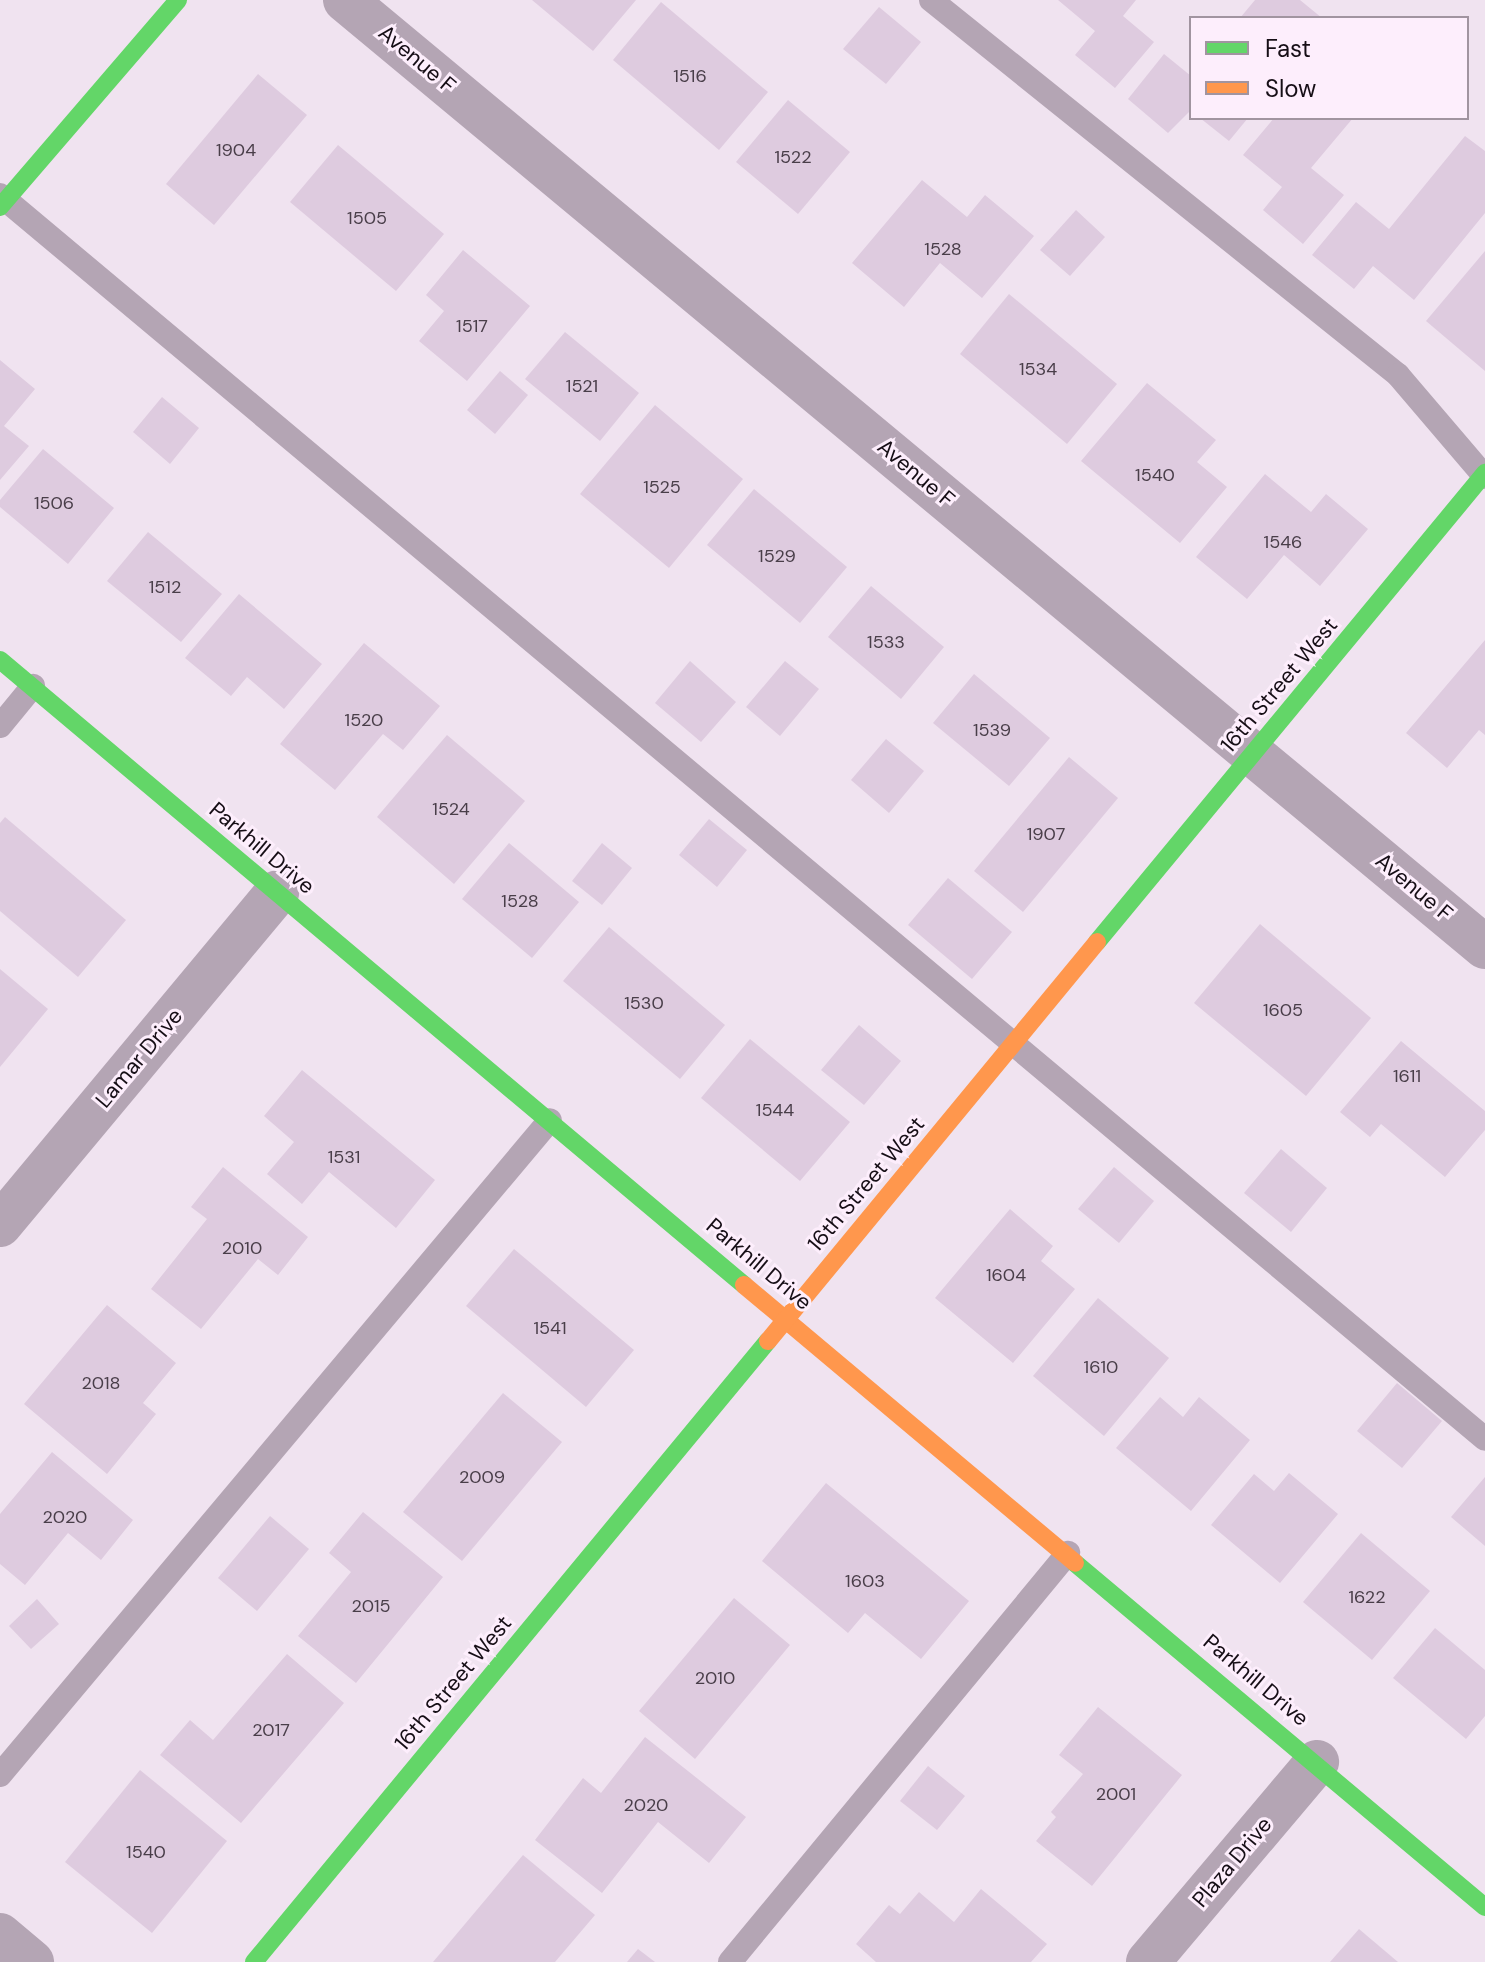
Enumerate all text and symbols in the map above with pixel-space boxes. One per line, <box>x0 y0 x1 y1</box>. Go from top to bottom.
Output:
legend <box>1189 16 1469 120</box>
street label: Avenue F <box>373 19 461 99</box>
text: Fast <box>1265 33 1311 64</box>
house number: 1516 <box>673 65 707 87</box>
text: Slow <box>1265 73 1316 104</box>
house number: 1904 <box>216 139 256 161</box>
house number: 1522 <box>774 146 812 168</box>
house number: 1505 <box>347 207 387 229</box>
house number: 1528 <box>924 238 962 260</box>
house number: 1517 <box>456 315 488 337</box>
house number: 1534 <box>1019 358 1057 380</box>
house number: 1521 <box>566 375 598 397</box>
street label: Avenue F <box>872 433 960 513</box>
house number: 1540 <box>1135 464 1175 486</box>
house number: 1525 <box>643 476 681 498</box>
house number: 1506 <box>34 492 74 514</box>
house number: 1546 <box>1264 531 1302 553</box>
house number: 1529 <box>758 545 796 567</box>
house number: 1512 <box>149 576 181 598</box>
street label: 16th Street West <box>1215 612 1343 758</box>
house number: 1533 <box>867 631 905 653</box>
house number: 1520 <box>345 709 383 731</box>
house number: 1539 <box>973 719 1011 741</box>
street label: Parkhill Drive <box>204 796 320 900</box>
house number: 1524 <box>432 798 470 820</box>
house number: 1907 <box>1027 823 1065 845</box>
street label: Avenue F <box>1370 847 1458 927</box>
house number: 1528 <box>501 890 539 912</box>
house number: 1530 <box>624 992 664 1014</box>
house number: 1605 <box>1263 999 1303 1021</box>
street label: Lamar Drive <box>90 1003 188 1113</box>
house number: 1611 <box>1393 1065 1421 1087</box>
house number: 1544 <box>756 1099 794 1121</box>
street label: 16th Street West <box>802 1111 930 1257</box>
house number: 1531 <box>328 1146 360 1168</box>
street label: Parkhill Drive <box>701 1212 817 1316</box>
house number: 2010 <box>222 1237 262 1259</box>
house number: 1604 <box>986 1264 1026 1286</box>
house number: 1541 <box>533 1317 567 1339</box>
house number: 1610 <box>1084 1356 1118 1378</box>
house number: 2018 <box>81 1372 121 1394</box>
house number: 2009 <box>459 1466 505 1488</box>
house number: 2020 <box>43 1506 87 1528</box>
house number: 1603 <box>845 1570 885 1592</box>
house number: 1622 <box>1348 1586 1386 1608</box>
house number: 2015 <box>351 1595 391 1617</box>
street label: 16th Street West <box>389 1610 517 1756</box>
street label: Parkhill Drive <box>1198 1628 1314 1732</box>
house number: 2010 <box>695 1667 735 1689</box>
house number: 2017 <box>252 1719 290 1741</box>
house number: 2001 <box>1096 1783 1136 1805</box>
house number: 2020 <box>624 1794 668 1816</box>
street label: Plaza Drive <box>1187 1812 1277 1912</box>
house number: 1540 <box>126 1841 166 1863</box>

